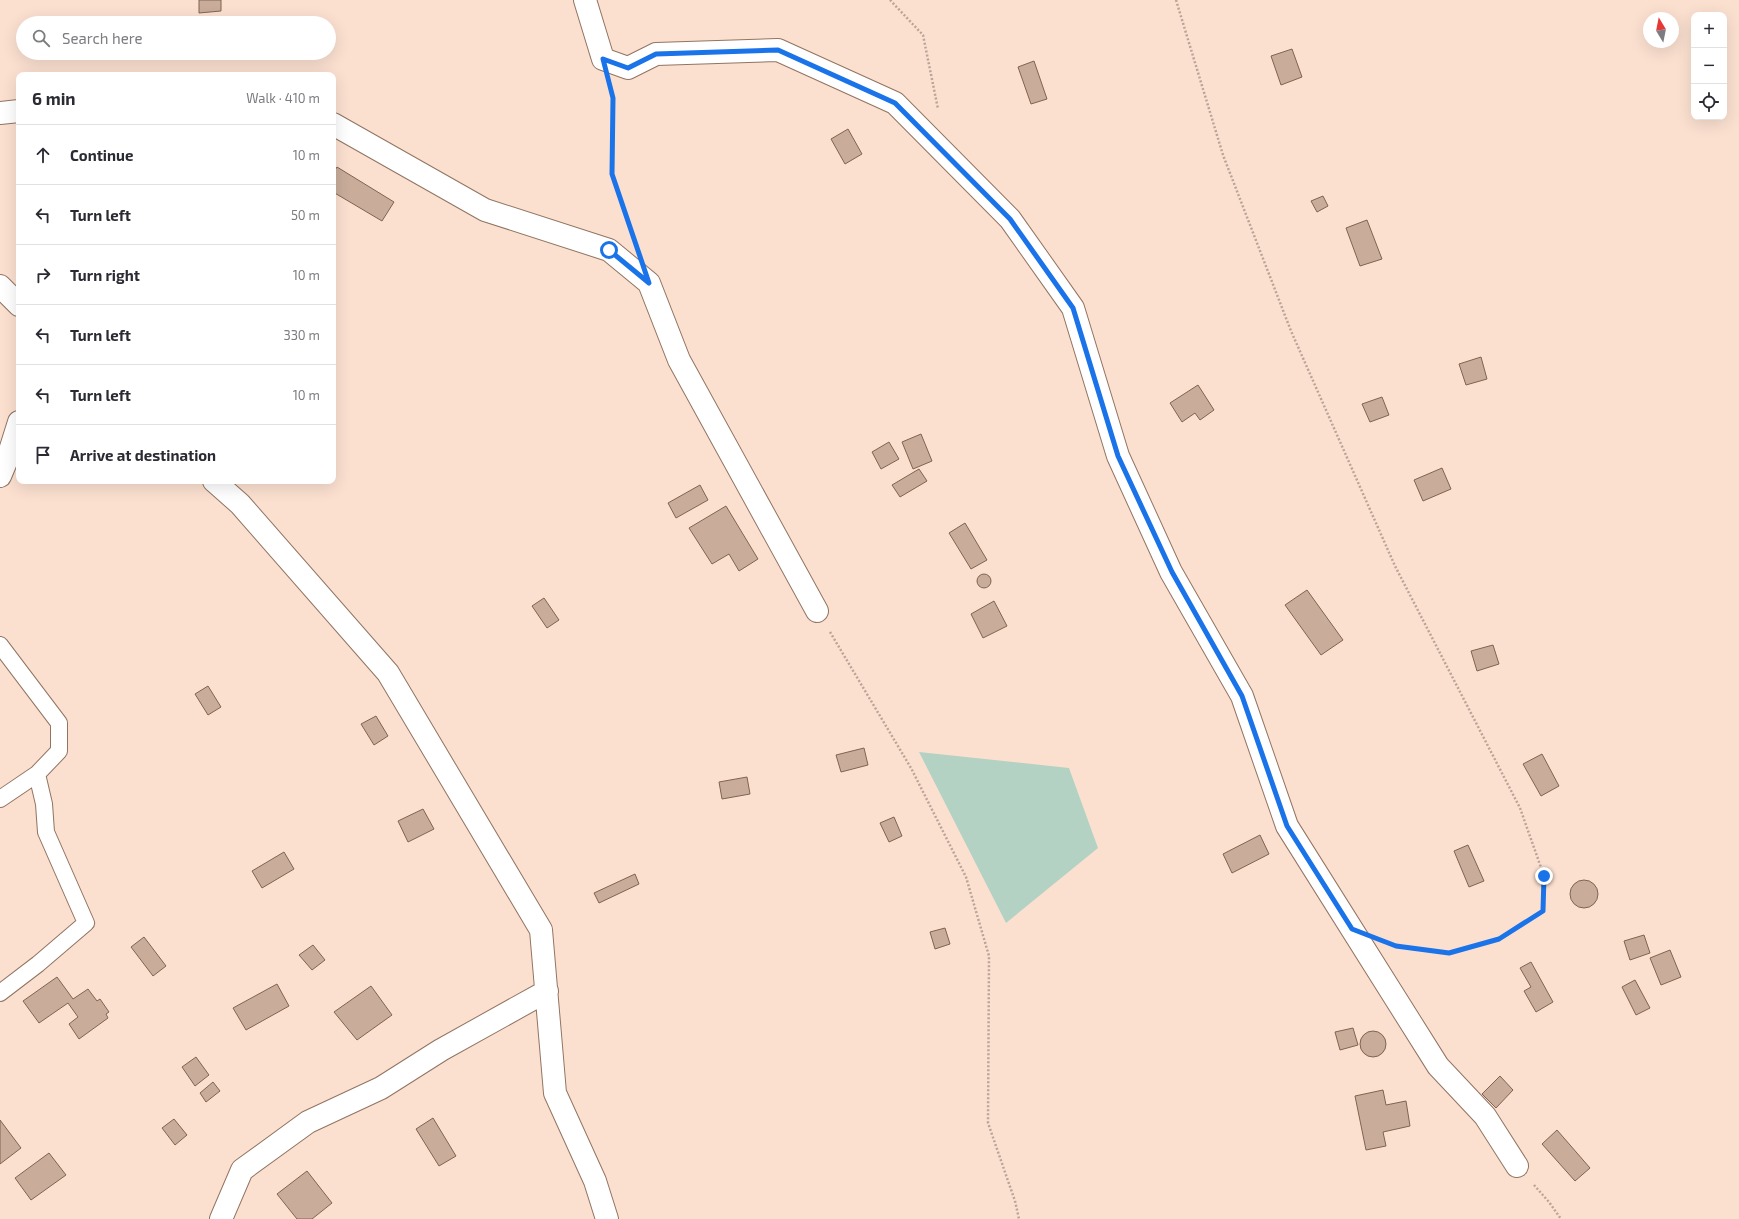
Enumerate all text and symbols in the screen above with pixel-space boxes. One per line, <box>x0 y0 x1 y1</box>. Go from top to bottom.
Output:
north arrow <box>1643 12 1679 48</box>
map controls <box>1691 12 1727 120</box>
button: + <box>1691 12 1727 48</box>
search box <box>16 16 336 60</box>
icon: search <box>30 27 52 49</box>
text: Search here <box>62 29 143 47</box>
button: − <box>1691 48 1727 84</box>
button: locate <box>1691 84 1727 120</box>
text: 6 min <box>32 88 76 108</box>
text: Walk · 410 m <box>246 90 320 106</box>
icon: ahead <box>32 144 54 166</box>
text: Continue <box>70 146 133 164</box>
text: 10 m <box>293 147 320 163</box>
icon: left <box>32 204 54 226</box>
text: Turn left <box>70 206 131 224</box>
text: 50 m <box>291 207 320 223</box>
route start <box>600 241 618 259</box>
icon: right <box>32 264 54 286</box>
text: Turn right <box>70 266 140 284</box>
text: 10 m <box>293 267 320 283</box>
icon: left <box>32 324 54 346</box>
text: Turn left <box>70 326 131 344</box>
text: 330 m <box>283 327 320 343</box>
icon: left <box>32 384 54 406</box>
text: Turn left <box>70 386 131 404</box>
text: 10 m <box>293 387 320 403</box>
icon: arrive <box>32 444 54 466</box>
text: Arrive at destination <box>70 446 216 464</box>
route end <box>1535 867 1553 885</box>

